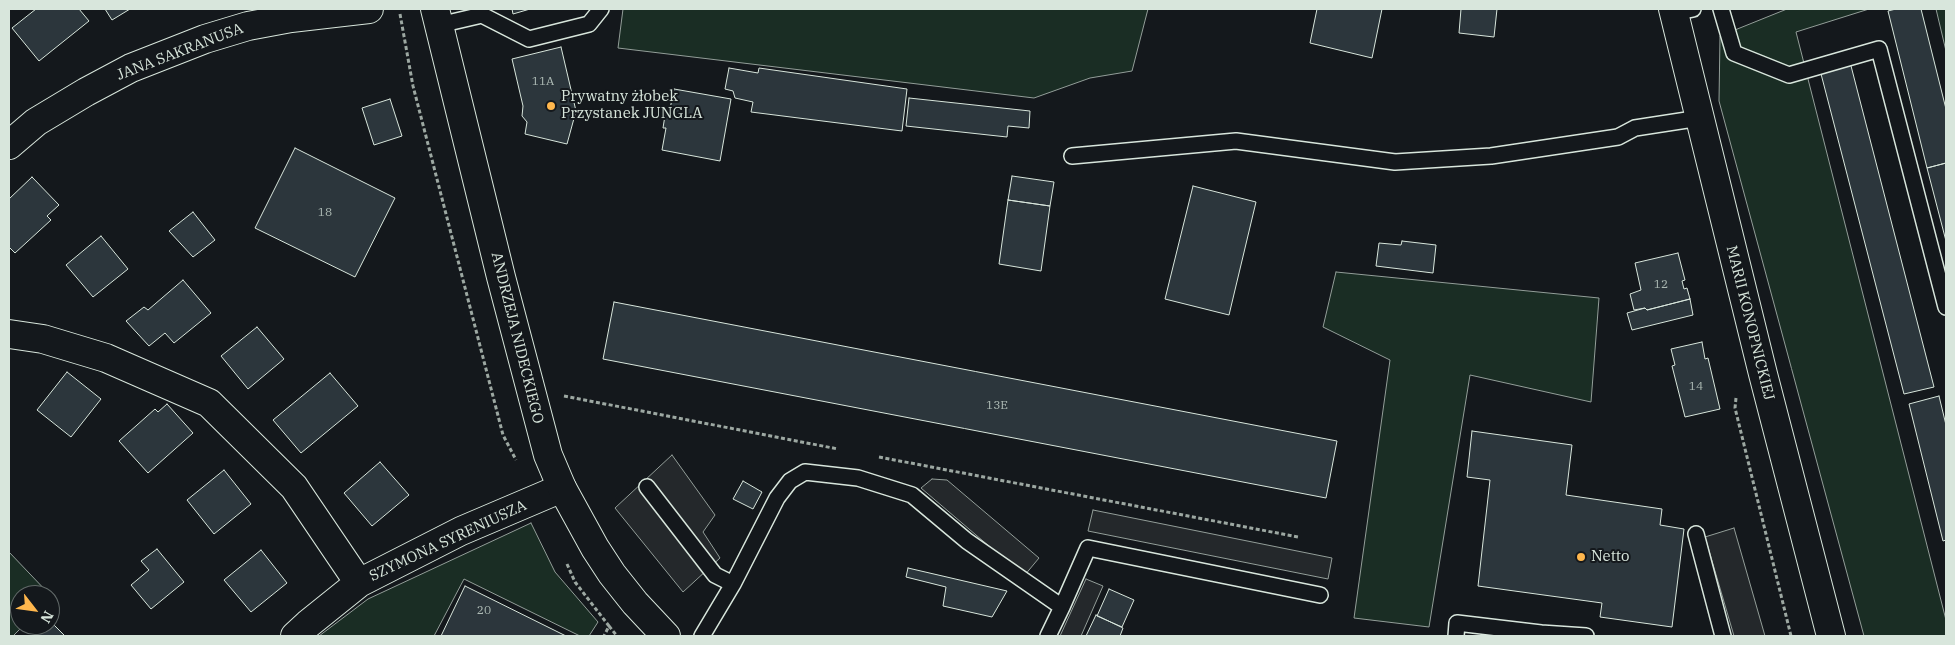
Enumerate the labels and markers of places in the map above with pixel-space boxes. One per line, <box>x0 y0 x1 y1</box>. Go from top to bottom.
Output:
place label: Prywatny żłobek Przystanek JUNGLA <box>561 88 703 123</box>
marker: Prywatny żłobek Przystanek JUNGLA <box>545 100 557 112</box>
place label: Netto <box>1591 548 1630 566</box>
marker: Netto <box>1575 551 1587 563</box>

